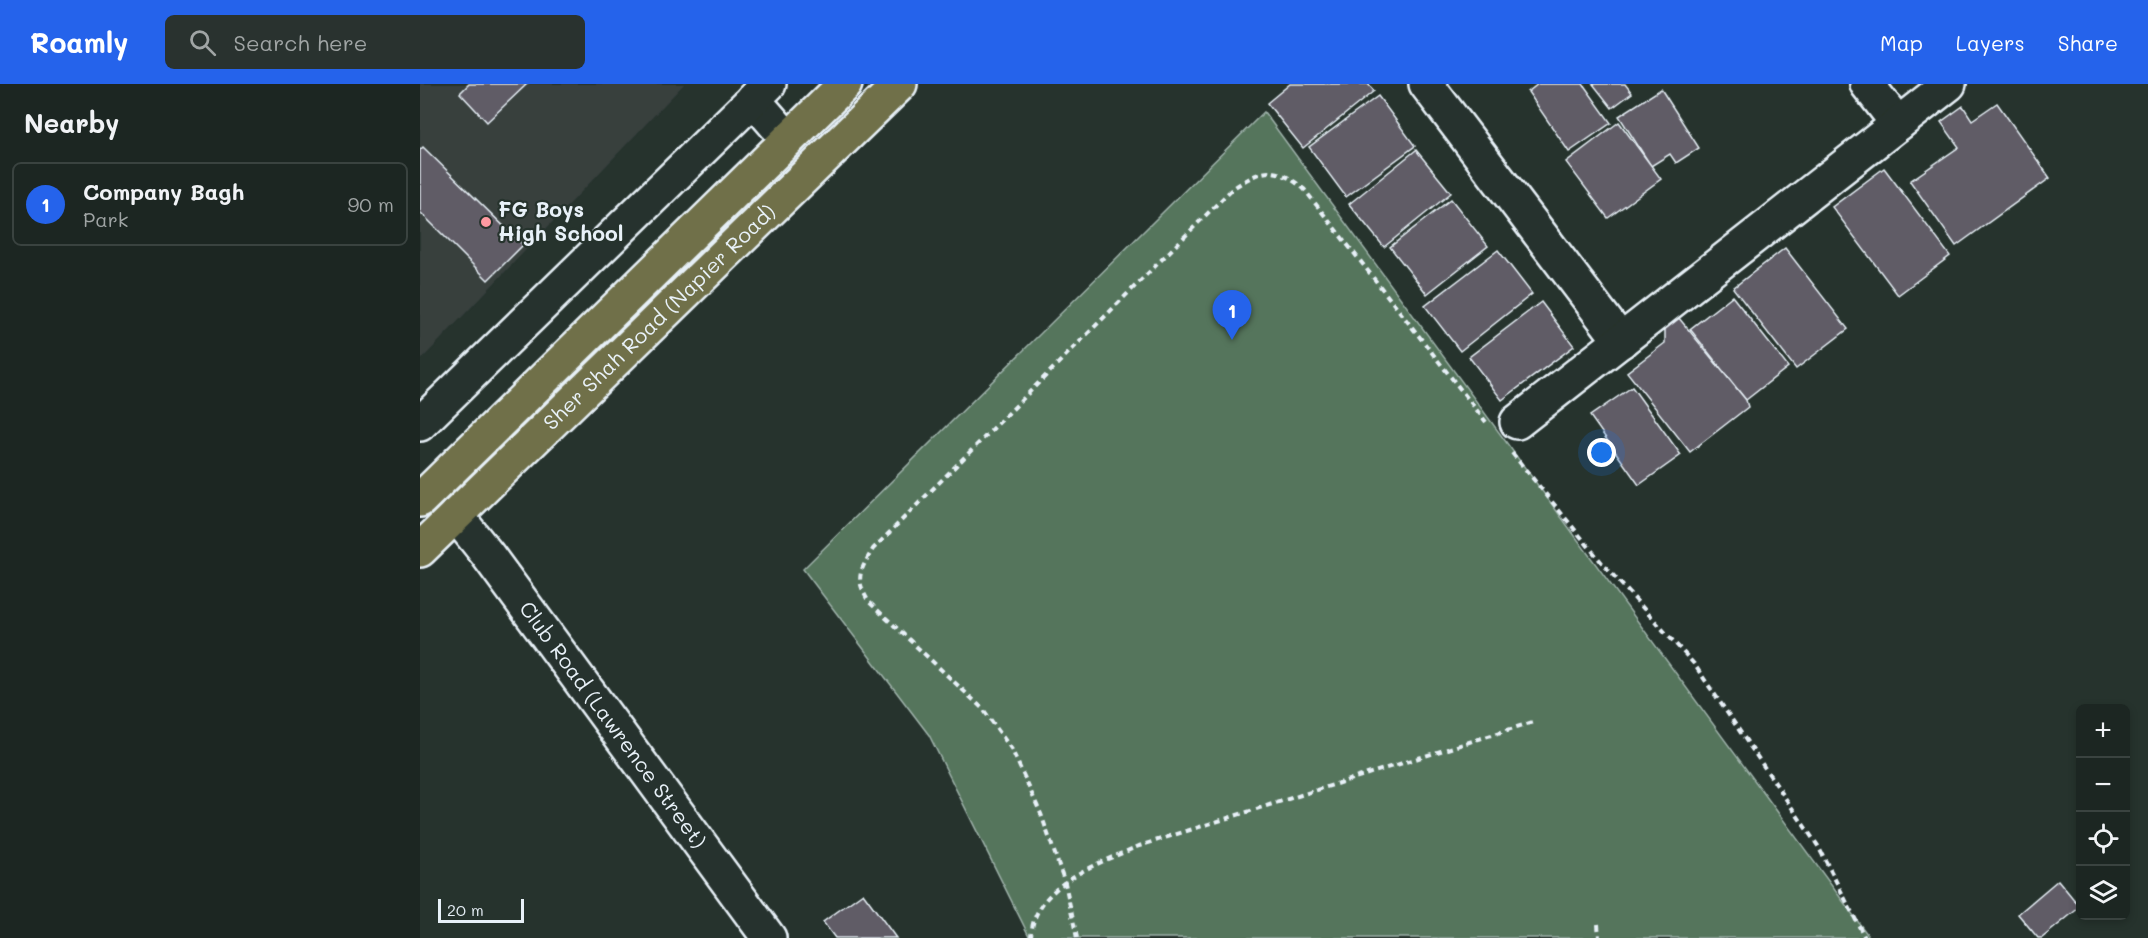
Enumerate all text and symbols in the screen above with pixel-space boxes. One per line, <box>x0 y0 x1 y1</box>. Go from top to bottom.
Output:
search box <box>165 15 585 69</box>
text: Roamly <box>30 24 129 60</box>
icon: search <box>186 26 219 59</box>
text: Search here <box>234 28 367 57</box>
text: Map <box>1880 29 1923 56</box>
text: Layers <box>1956 29 2025 56</box>
text: Share <box>2058 29 2118 56</box>
text: Nearby <box>24 106 119 140</box>
text: Company Bagh <box>83 177 244 206</box>
text: 1 <box>41 191 50 217</box>
text: 90 m <box>348 191 394 217</box>
place label: FG Boys High School <box>498 195 623 246</box>
street label: Sher Shah Road (Napier Road) <box>537 197 780 435</box>
text: Park <box>83 206 128 232</box>
marker: FG Boys High School <box>479 215 493 229</box>
pin: 1 <box>1212 290 1252 340</box>
your location <box>1587 438 1616 467</box>
street label: Club Road (Lawrence Street) <box>514 595 713 853</box>
map controls <box>2076 704 2130 920</box>
button: + <box>2076 704 2130 758</box>
button: − <box>2076 758 2130 812</box>
button: locate <box>2076 812 2130 866</box>
button: layers <box>2076 866 2130 920</box>
scale bar <box>438 896 524 924</box>
text: 20 m <box>447 899 484 920</box>

